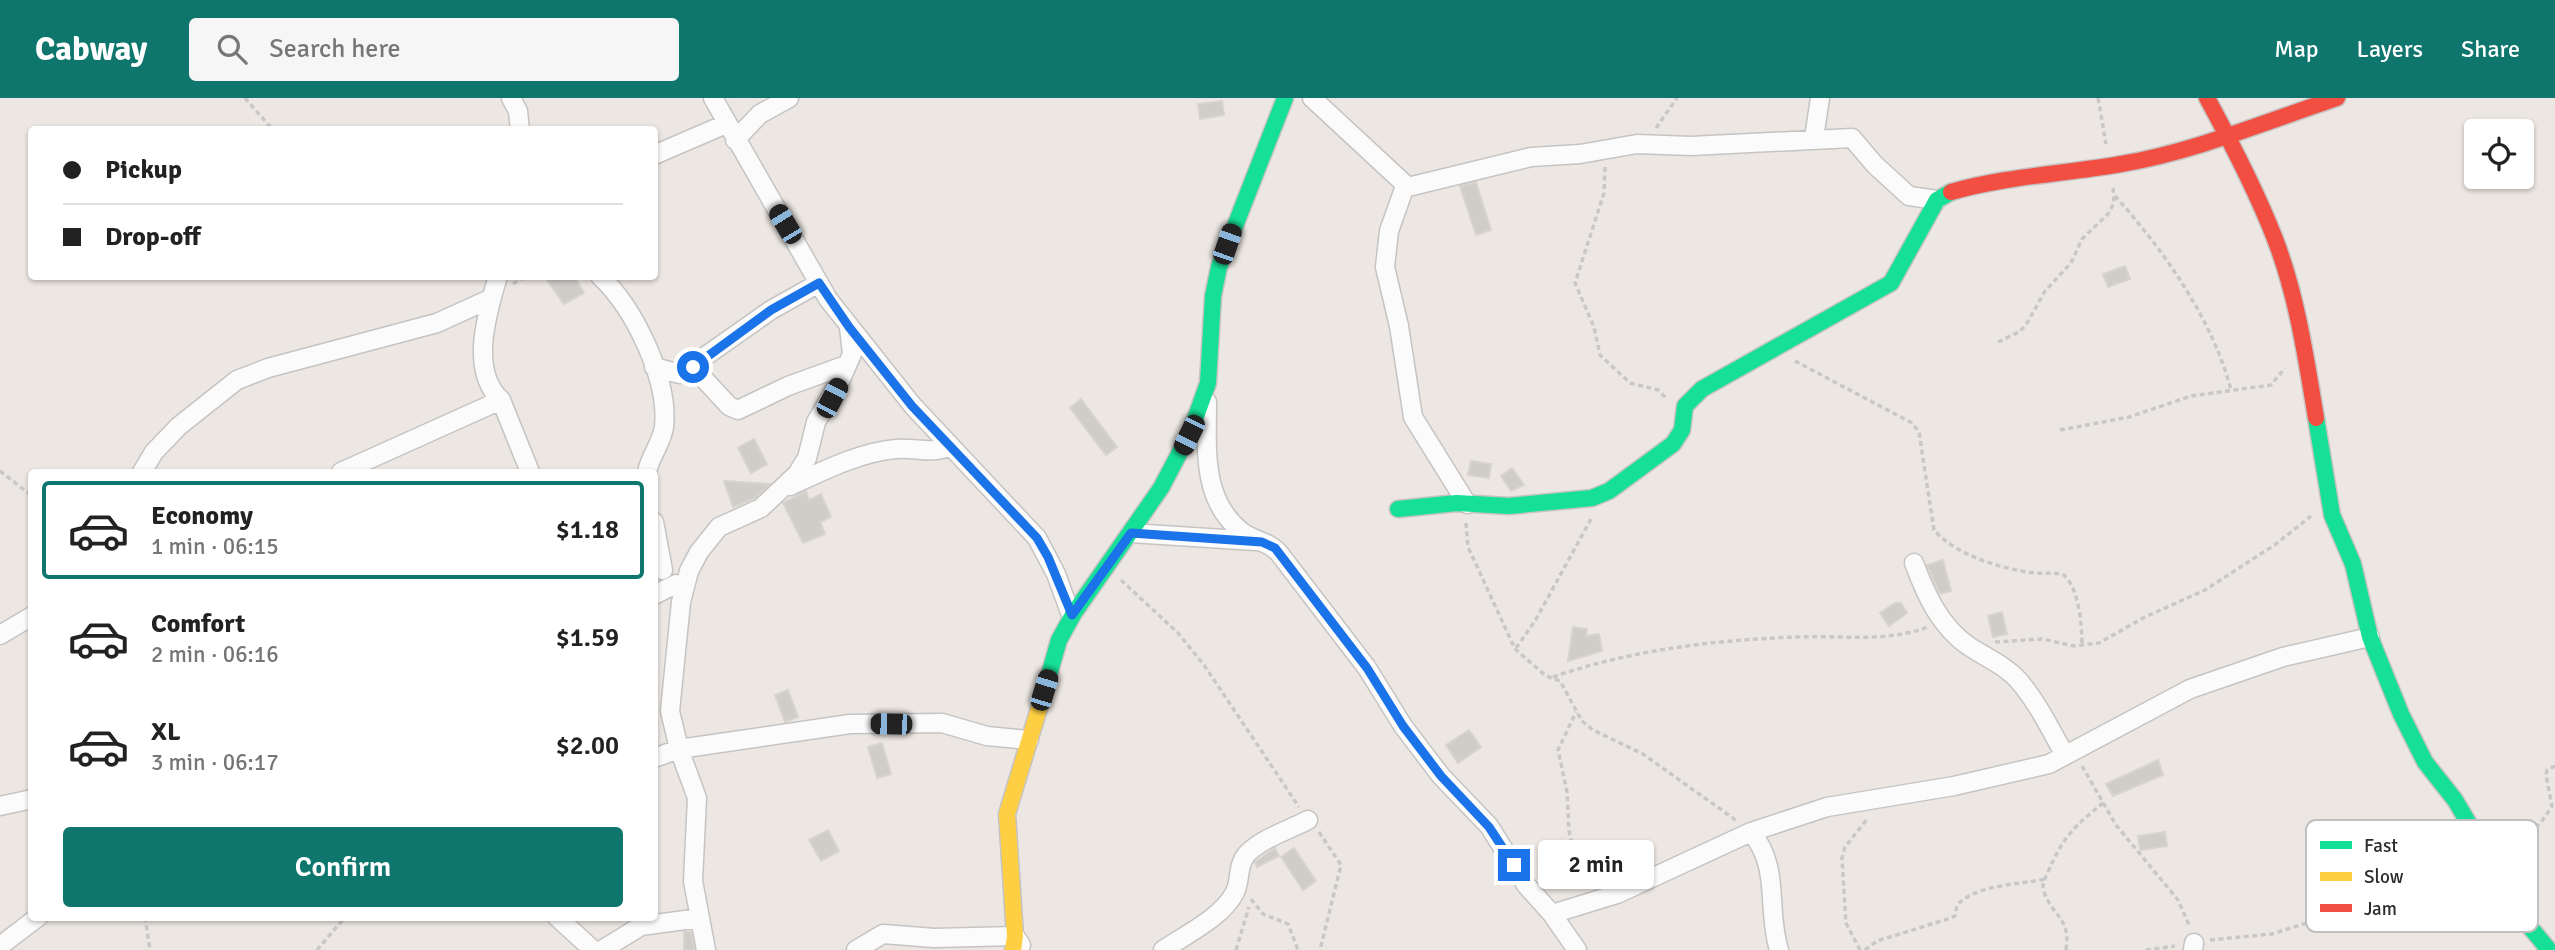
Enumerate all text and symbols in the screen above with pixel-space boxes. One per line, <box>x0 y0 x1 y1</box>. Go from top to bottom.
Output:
search box <box>189 18 679 81</box>
text: Cabway <box>35 29 147 70</box>
icon: search <box>213 30 251 68</box>
text: Search here <box>269 33 400 65</box>
text: Map <box>2274 34 2319 64</box>
text: Layers <box>2357 34 2423 64</box>
text: Share <box>2461 34 2520 64</box>
map controls <box>2464 119 2534 189</box>
button: locate <box>2464 119 2534 189</box>
text: Pickup <box>105 154 182 186</box>
car <box>766 201 805 247</box>
text: Drop-off <box>105 221 201 253</box>
car <box>1211 221 1244 267</box>
route start <box>677 351 709 383</box>
car <box>813 375 852 421</box>
car <box>1171 412 1208 458</box>
icon: car <box>67 499 130 562</box>
text: Economy <box>151 500 253 532</box>
text: $1.18 <box>556 514 619 546</box>
text: 1 min · 06:15 <box>151 532 279 561</box>
icon: car <box>67 607 130 670</box>
text: Comfort <box>151 608 245 640</box>
text: $1.59 <box>556 622 619 654</box>
text: 2 min · 06:16 <box>151 640 279 669</box>
car <box>1028 667 1061 713</box>
car <box>870 713 913 735</box>
icon: car <box>67 715 130 778</box>
text: XL <box>151 716 181 748</box>
text: $2.00 <box>556 730 619 762</box>
text: 3 min · 06:17 <box>151 748 279 777</box>
legend <box>2306 820 2538 932</box>
button: Confirm <box>63 827 623 907</box>
text: Fast <box>2364 834 2398 858</box>
callout: 2 min <box>1538 840 1654 890</box>
route end <box>1498 849 1530 881</box>
text: 2 min <box>1568 850 1624 879</box>
text: Slow <box>2364 865 2404 889</box>
text: Jam <box>2364 897 2397 921</box>

